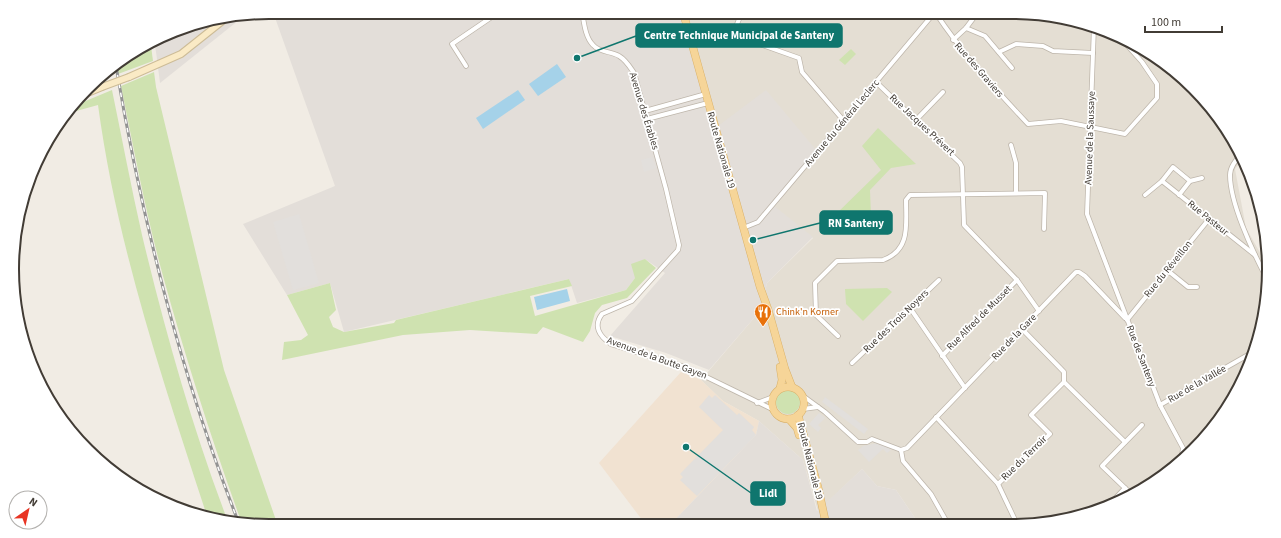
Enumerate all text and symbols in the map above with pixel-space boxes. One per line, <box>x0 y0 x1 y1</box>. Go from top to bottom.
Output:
scale bar <box>1145 8 1222 34</box>
text: 100 m <box>1151 14 1181 31</box>
callout: Centre Technique Municipal de Santeny <box>636 24 842 47</box>
text: Centre Technique Municipal de Santeny <box>644 28 835 43</box>
street label: Rue des Graviers <box>951 39 1007 101</box>
street label: Avenue des Érables <box>626 71 662 151</box>
street label: Avenue du Général Leclerc <box>801 76 883 170</box>
street label: Rue Jacques Prévert <box>886 91 958 159</box>
street label: Avenue de la Saussaye <box>1081 91 1099 185</box>
street label: Route Nationale 19 <box>703 110 739 190</box>
street label: Rue Pasteur <box>1184 197 1232 239</box>
callout: RN Santeny <box>820 211 892 234</box>
text: RN Santeny <box>828 216 884 231</box>
street label: Rue du Réveillon <box>1141 237 1195 301</box>
street label: Rue Alfred de Musset <box>943 282 1015 354</box>
street label: Rue des Trois Noyers <box>860 286 932 356</box>
restaurant icon: Chink'n Korner <box>753 302 773 327</box>
place label: Chink'n Korner <box>776 305 839 319</box>
street label: Rue de la Gare <box>988 311 1040 363</box>
street label: Rue de Santeny <box>1123 323 1159 389</box>
street label: Avenue de la Butte Gayen <box>605 333 709 383</box>
street label: Rue de la Vallée <box>1165 362 1229 406</box>
street label: Route Nationale 19 <box>794 421 826 501</box>
street label: Rue du Terroir <box>998 432 1050 484</box>
callout: Lidl <box>751 482 785 505</box>
text: Lidl <box>759 486 778 501</box>
north arrow <box>8 490 48 530</box>
text: N <box>26 494 41 510</box>

